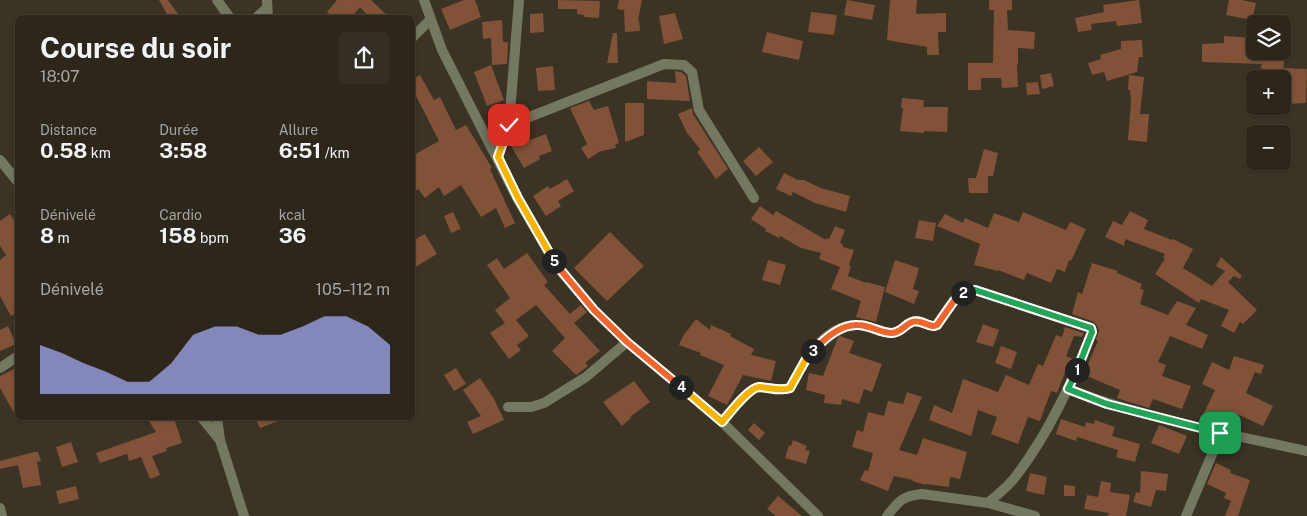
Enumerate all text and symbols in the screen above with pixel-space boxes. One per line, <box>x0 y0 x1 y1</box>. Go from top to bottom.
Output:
map controls <box>1246 15 1291 170</box>
button: layers <box>1246 15 1291 60</box>
text: Course du soir <box>40 31 231 64</box>
button: share <box>338 32 390 84</box>
text: 18:07 <box>40 67 80 86</box>
button: + <box>1246 70 1291 115</box>
pin <box>488 104 530 146</box>
icon: check <box>495 111 523 139</box>
text: Distance <box>40 122 97 138</box>
text: Durée <box>159 122 198 138</box>
text: Allure <box>279 122 318 138</box>
button: − <box>1246 125 1291 170</box>
text: 0.58 <box>40 138 87 163</box>
text: 3:58 <box>159 138 207 163</box>
text: 6:51 <box>279 138 321 163</box>
text: km <box>87 145 111 161</box>
text: /km <box>321 145 350 161</box>
text: Dénivelé <box>40 207 96 223</box>
text: Cardio <box>159 207 202 223</box>
text: kcal <box>279 207 306 223</box>
text: 8 <box>40 223 54 248</box>
text: 158 <box>159 223 197 248</box>
text: 36 <box>279 223 306 248</box>
text: m <box>54 230 70 246</box>
text: bpm <box>197 230 229 246</box>
pin: 5 <box>542 248 566 274</box>
text: 5 <box>550 253 559 269</box>
text: Dénivelé <box>40 280 104 299</box>
text: 105–112 m <box>315 280 390 299</box>
pin: 2 <box>950 280 976 306</box>
text: 2 <box>959 285 968 301</box>
pin: 3 <box>800 338 826 364</box>
text: 3 <box>809 343 818 359</box>
pin: 1 <box>1064 358 1090 382</box>
text: 1 <box>1075 362 1081 378</box>
pin: 4 <box>668 374 694 400</box>
text: 4 <box>677 379 686 395</box>
pin <box>1199 412 1241 454</box>
icon: arrive <box>1206 419 1234 447</box>

